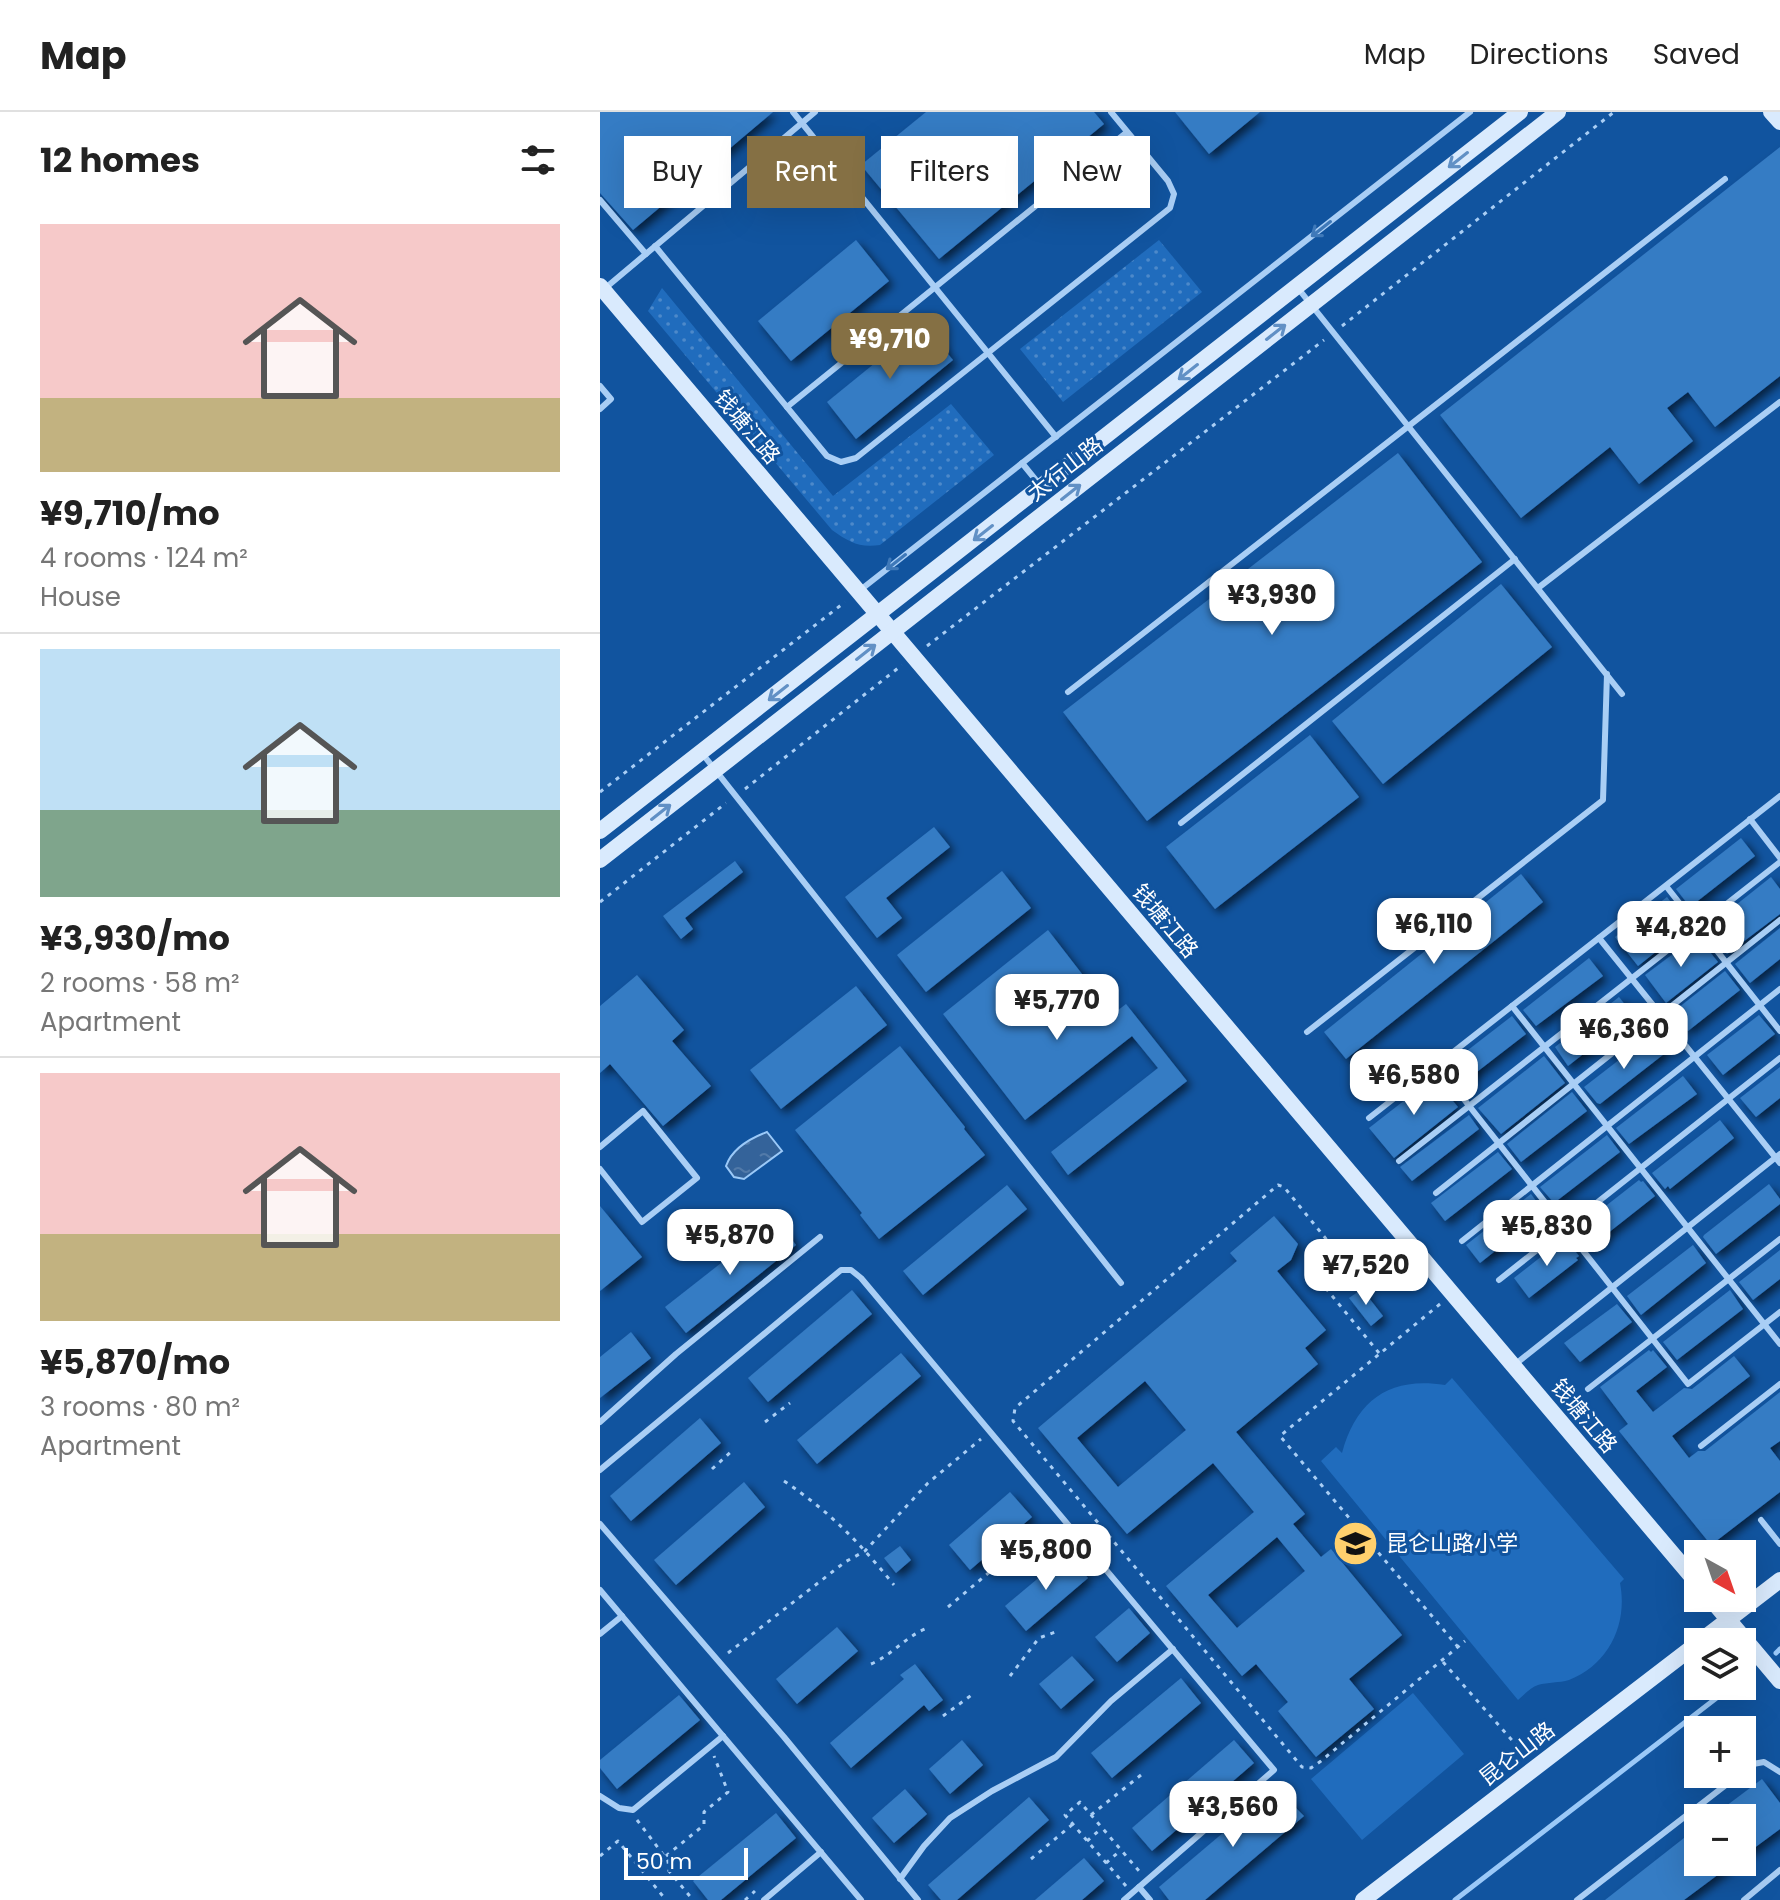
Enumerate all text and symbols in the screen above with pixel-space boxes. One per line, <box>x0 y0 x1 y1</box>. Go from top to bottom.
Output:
text: Map <box>40 29 127 82</box>
text: Map <box>1364 35 1426 74</box>
text: Directions <box>1470 35 1609 74</box>
text: Saved <box>1653 35 1740 74</box>
text: 12 homes <box>40 136 200 184</box>
chip: Buy <box>624 136 731 208</box>
chip: Rent <box>747 136 865 208</box>
chip: Filters <box>881 136 1018 208</box>
chip: New <box>1034 136 1150 208</box>
icon: filters <box>516 138 560 182</box>
one-way arrow <box>1448 151 1470 168</box>
one-way arrow <box>1311 221 1332 238</box>
icon: home <box>228 276 372 420</box>
pin: ¥9,710 <box>825 313 955 381</box>
text: ¥9,710 <box>849 321 931 357</box>
one-way arrow <box>1265 323 1286 341</box>
one-way arrow <box>1178 364 1199 381</box>
street label: 钱塘江路 <box>707 383 787 471</box>
street label: 太行山路 <box>1021 430 1109 508</box>
one-way arrow <box>1060 483 1081 501</box>
text: ¥9,710/mo <box>40 489 220 537</box>
one-way arrow <box>973 524 994 541</box>
text: 4 rooms · 124 m² <box>40 540 248 576</box>
one-way arrow <box>886 554 907 571</box>
pin: ¥3,930 <box>1207 569 1337 637</box>
text: ¥3,930 <box>1227 577 1317 613</box>
text: House <box>40 579 121 615</box>
one-way arrow <box>855 644 876 661</box>
one-way arrow <box>768 684 789 701</box>
icon: home <box>228 701 372 845</box>
one-way arrow <box>650 804 672 821</box>
street label: 钱塘江路 <box>1125 877 1205 965</box>
pin: ¥6,110 <box>1369 898 1499 966</box>
pin: ¥4,820 <box>1616 901 1746 969</box>
text: ¥6,110 <box>1395 906 1473 942</box>
text: ¥4,820 <box>1635 909 1727 945</box>
text: ¥3,930/mo <box>40 914 230 962</box>
text: 2 rooms · 58 m² <box>40 965 240 1001</box>
pin: ¥5,770 <box>992 974 1122 1042</box>
text: ¥5,770 <box>1014 982 1100 1018</box>
pin: ¥6,360 <box>1559 1003 1689 1071</box>
text: Apartment <box>40 1004 181 1040</box>
text: ¥6,360 <box>1579 1011 1669 1047</box>
pin: ¥6,580 <box>1349 1049 1479 1117</box>
text: ¥6,580 <box>1368 1057 1460 1093</box>
icon: home <box>228 1125 372 1269</box>
pin: ¥5,830 <box>1482 1200 1612 1268</box>
text: ¥5,830 <box>1501 1208 1593 1244</box>
pin: ¥5,870 <box>665 1209 795 1277</box>
text: ¥5,870 <box>685 1217 775 1253</box>
pin: ¥7,520 <box>1301 1239 1431 1307</box>
text: ¥7,520 <box>1322 1247 1410 1283</box>
text: ¥5,870/mo <box>40 1338 230 1386</box>
street label: 钱塘江路 <box>1544 1372 1624 1460</box>
text: 3 rooms · 80 m² <box>40 1389 240 1425</box>
text: Apartment <box>40 1428 181 1464</box>
school or university icon: 昆仑山路小学 <box>1331 1519 1379 1567</box>
pin: ¥5,800 <box>981 1524 1111 1592</box>
place label: 昆仑山路小学 <box>1386 1528 1518 1559</box>
text: ¥5,800 <box>1000 1532 1092 1568</box>
north arrow <box>1684 1540 1756 1612</box>
map controls <box>1684 1540 1756 1876</box>
button: layers <box>1684 1628 1756 1700</box>
street label: 昆仑山路 <box>1473 1715 1561 1793</box>
button: + <box>1684 1716 1756 1788</box>
pin: ¥3,560 <box>1168 1781 1298 1849</box>
text: ¥3,560 <box>1187 1789 1279 1825</box>
button: − <box>1684 1804 1756 1876</box>
scale bar <box>624 1844 748 1880</box>
text: 50 m <box>636 1846 692 1877</box>

